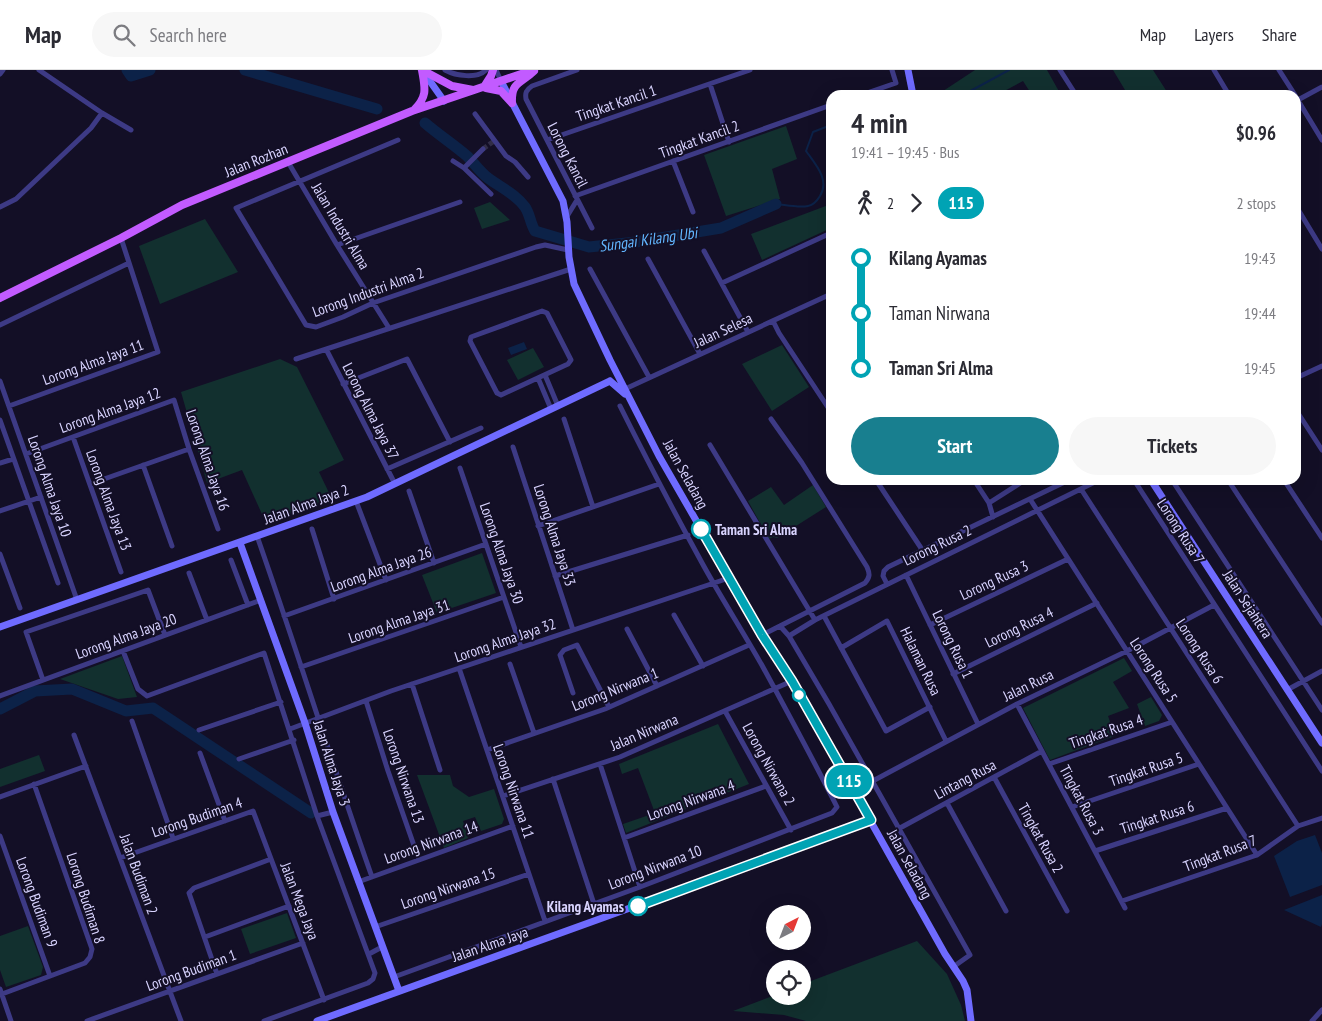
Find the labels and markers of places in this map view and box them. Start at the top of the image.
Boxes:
marker: Taman Sri Alma [691,519,711,539]
place label: Taman Sri Alma [715,520,797,539]
unlabelled marker [792,688,806,702]
marker: Kilang Ayamas [628,896,648,916]
place label: Kilang Ayamas [547,897,624,916]

